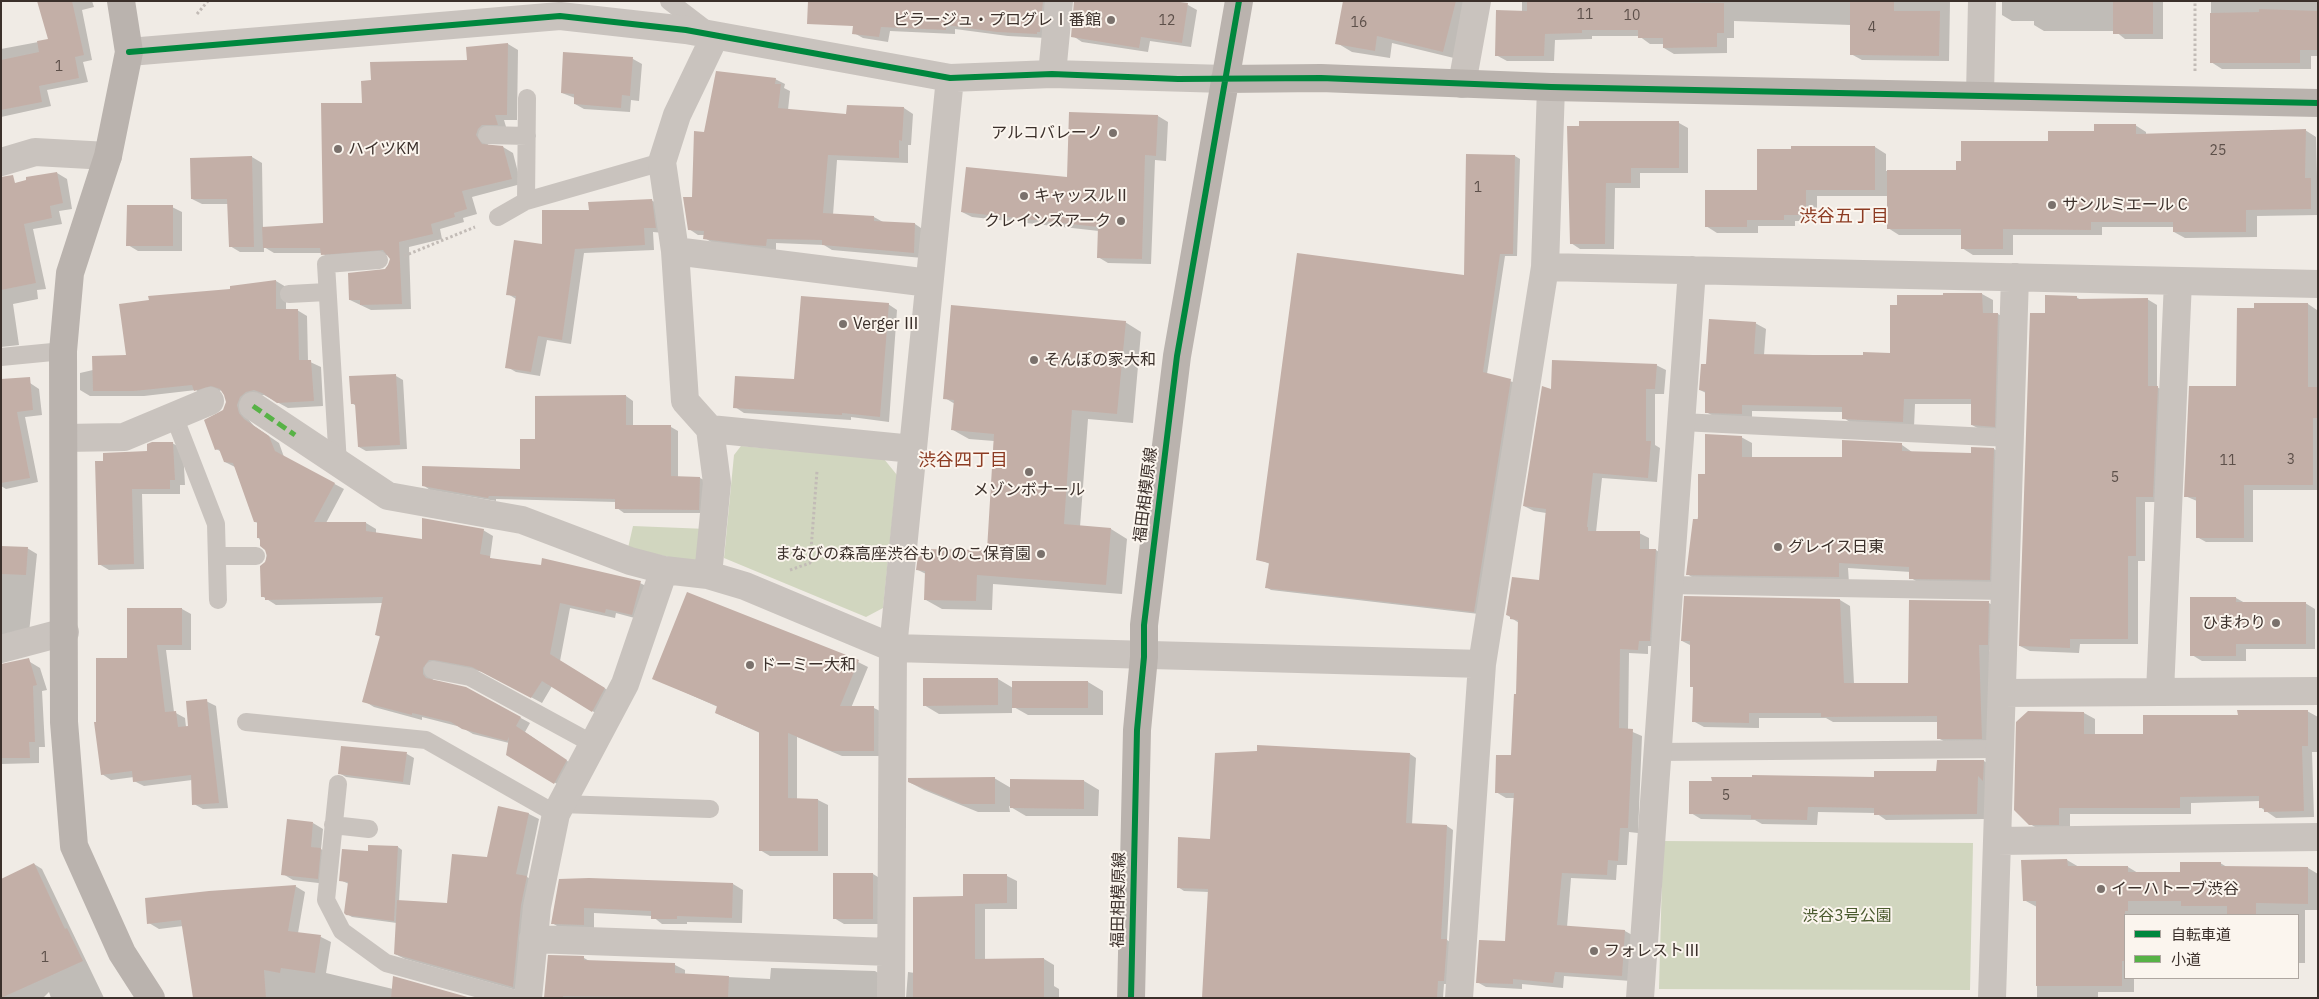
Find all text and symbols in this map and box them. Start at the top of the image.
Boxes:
house number: 11 [1577,7,1593,23]
house number: 10 [1624,8,1640,24]
place label: ビラージュ・プログレⅠ番館 [893,10,1101,30]
house number: 12 [1159,13,1175,29]
marker: ビラージュ・プログレⅠ番館 [1105,14,1117,26]
house number: 16 [1351,15,1367,31]
house number: 4 [1868,20,1876,36]
house number: 1 [55,59,63,75]
place label: アルコバレーノ [991,123,1103,143]
marker: アルコバレーノ [1107,127,1119,139]
place label: ハイツKM [348,139,419,159]
marker: ハイツKM [332,143,344,155]
house number: 25 [2210,143,2226,159]
house number: 1 [1474,180,1482,196]
place label: キャッスルⅡ [1034,186,1130,206]
marker: キャッスルⅡ [1018,190,1030,202]
place label: サンルミエール C [2062,195,2188,215]
marker: サンルミエール C [2046,199,2058,211]
district label: 渋谷五丁目 [1799,206,1889,228]
place label: クレインズアーク [984,211,1111,231]
marker: クレインズアーク [1115,215,1127,227]
place label: Verger Ⅲ [853,314,919,334]
marker: Verger Ⅲ [837,318,849,330]
place label: そんぽの家大和 [1044,350,1156,370]
marker: そんぽの家大和 [1028,354,1040,366]
street label: 福田相模原線 [1131,446,1161,544]
district label: 渋谷四丁目 [918,450,1008,472]
house number: 3 [2287,452,2295,468]
house number: 11 [2220,453,2236,469]
marker: メゾンボナール [1023,466,1035,478]
house number: 5 [2111,470,2119,486]
place label: メゾンボナール [973,480,1085,500]
place label: グレイス日東 [1788,537,1884,557]
marker: グレイス日東 [1772,541,1784,553]
place label: まなびの森高座渋谷もりのこ保育園 [775,544,1031,564]
marker: まなびの森高座渋谷もりのこ保育園 [1035,548,1047,560]
place label: ひまわり [2202,613,2266,633]
marker: ひまわり [2270,617,2282,629]
place label: ドーミー大和 [760,655,856,675]
marker: ドーミー大和 [744,659,756,671]
house number: 5 [1722,788,1730,804]
street label: 福田相模原線 [1109,852,1129,948]
place label: イーハトーブ渋谷 [2111,879,2239,899]
marker: イーハトーブ渋谷 [2095,883,2107,895]
park label: 渋谷3号公園 [1802,906,1892,926]
legend [2124,914,2299,979]
text: 自転車道 [2171,925,2231,944]
place label: フォレストⅢ [1604,941,1700,961]
marker: フォレストⅢ [1588,945,1600,957]
house number: 1 [41,950,49,966]
text: 小道 [2171,950,2201,969]

